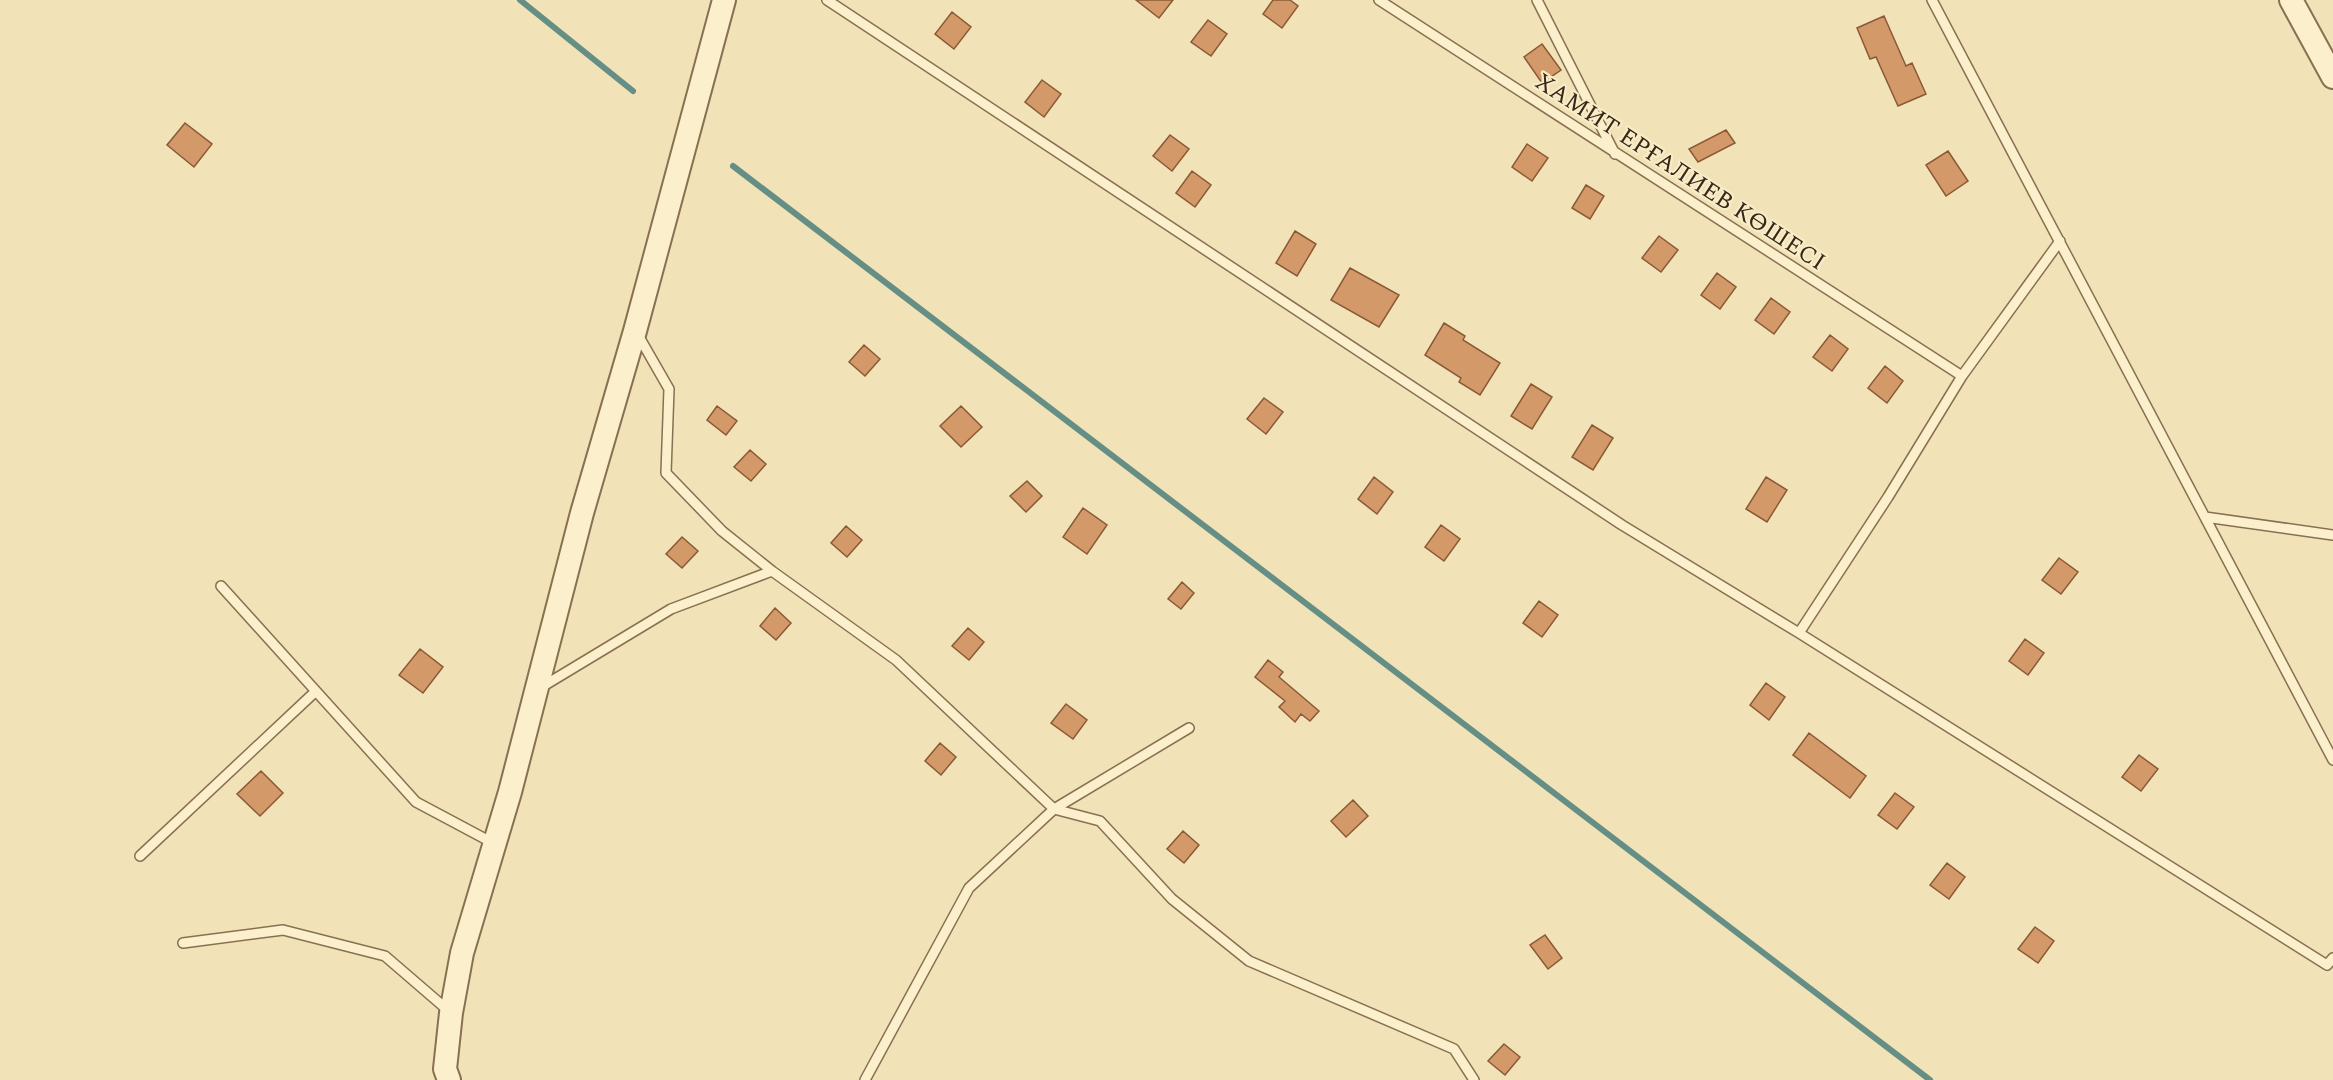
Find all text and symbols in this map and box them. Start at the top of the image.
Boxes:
street label: ХАМИТ ЕРҒАЛИЕВ КӨШЕСІ [1528,64,1832,280]

